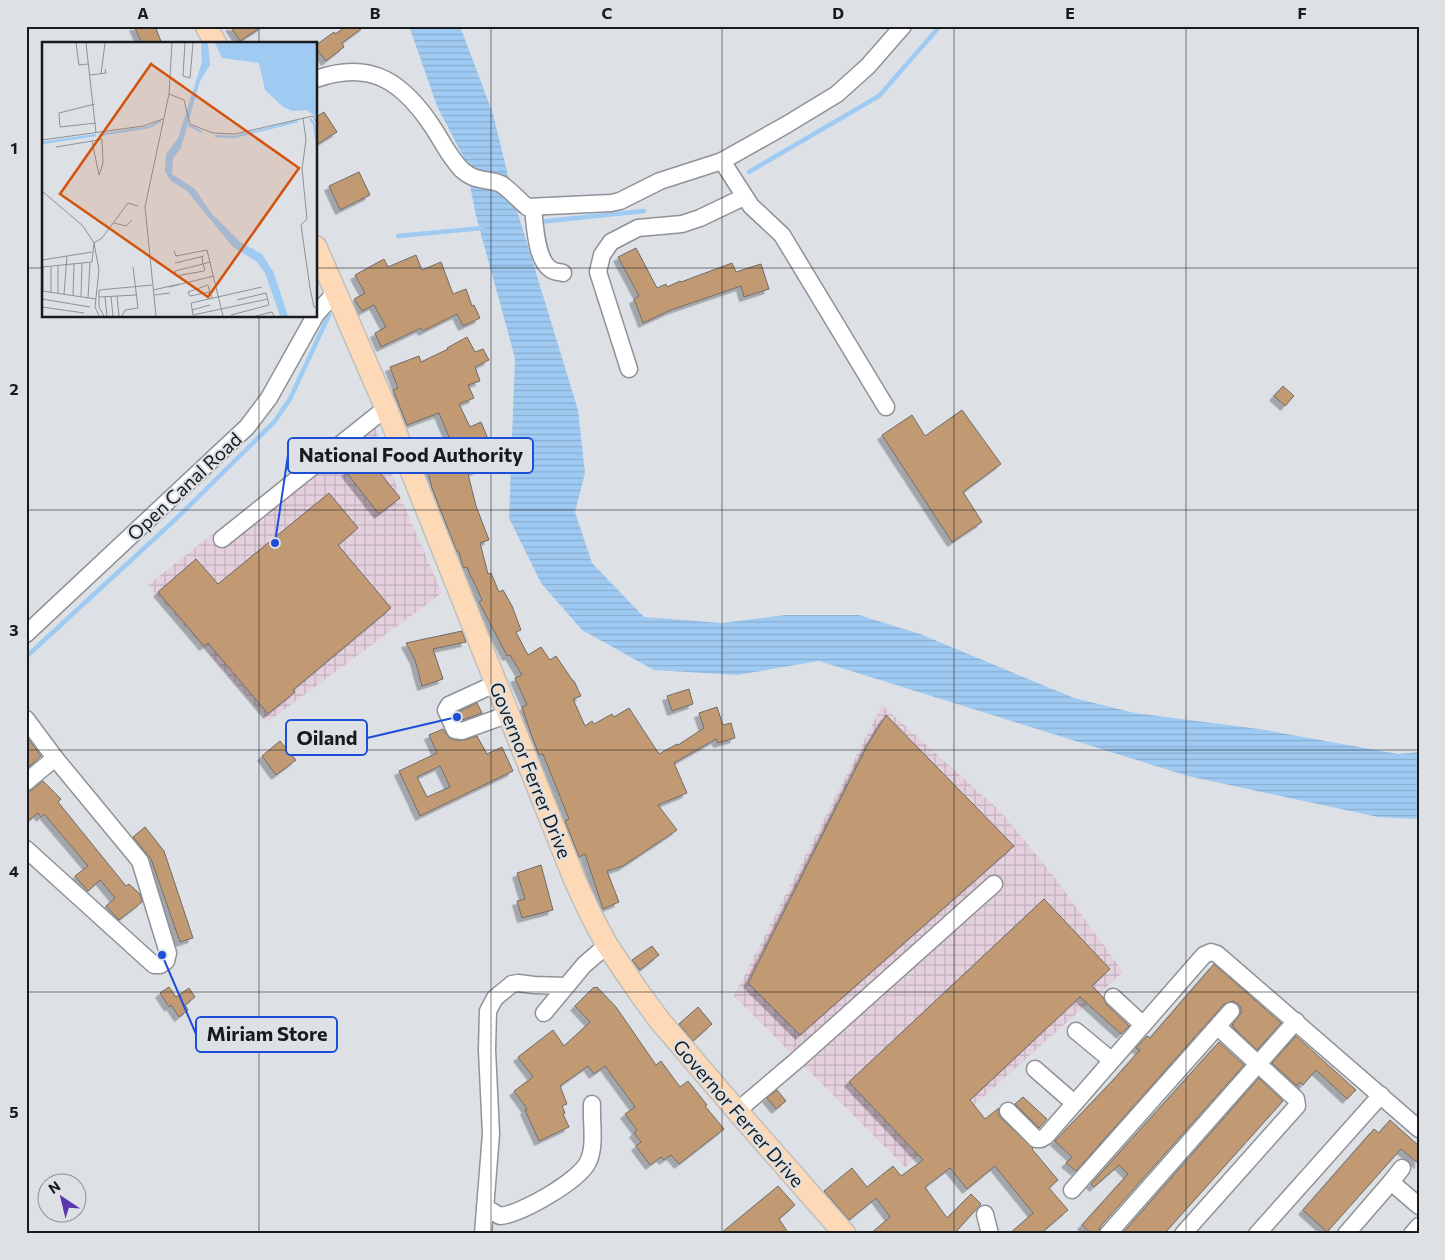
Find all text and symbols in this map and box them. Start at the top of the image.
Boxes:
text: A [137,3,149,22]
text: B [370,3,381,22]
text: C [602,3,613,22]
text: D [832,3,844,22]
text: E [1065,3,1075,22]
text: F [1297,3,1307,22]
inset map [42,42,318,318]
text: 1 [10,138,18,157]
text: 2 [9,379,19,398]
street label: Open Canal Road [122,427,246,545]
callout: National Food Authority [288,438,533,473]
text: National Food Authority [299,442,523,466]
text: 3 [9,620,19,639]
street label: Governor Ferrer Drive [485,679,577,861]
callout: Oiland [286,720,367,755]
text: Oiland [296,725,358,749]
text: 4 [9,861,19,880]
callout: Miriam Store [196,1017,337,1052]
text: Miriam Store [206,1021,328,1045]
street label: Governor Ferrer Drive [669,1035,809,1191]
text: 5 [9,1102,19,1121]
north arrow [38,1172,88,1222]
text: N [45,1177,63,1197]

